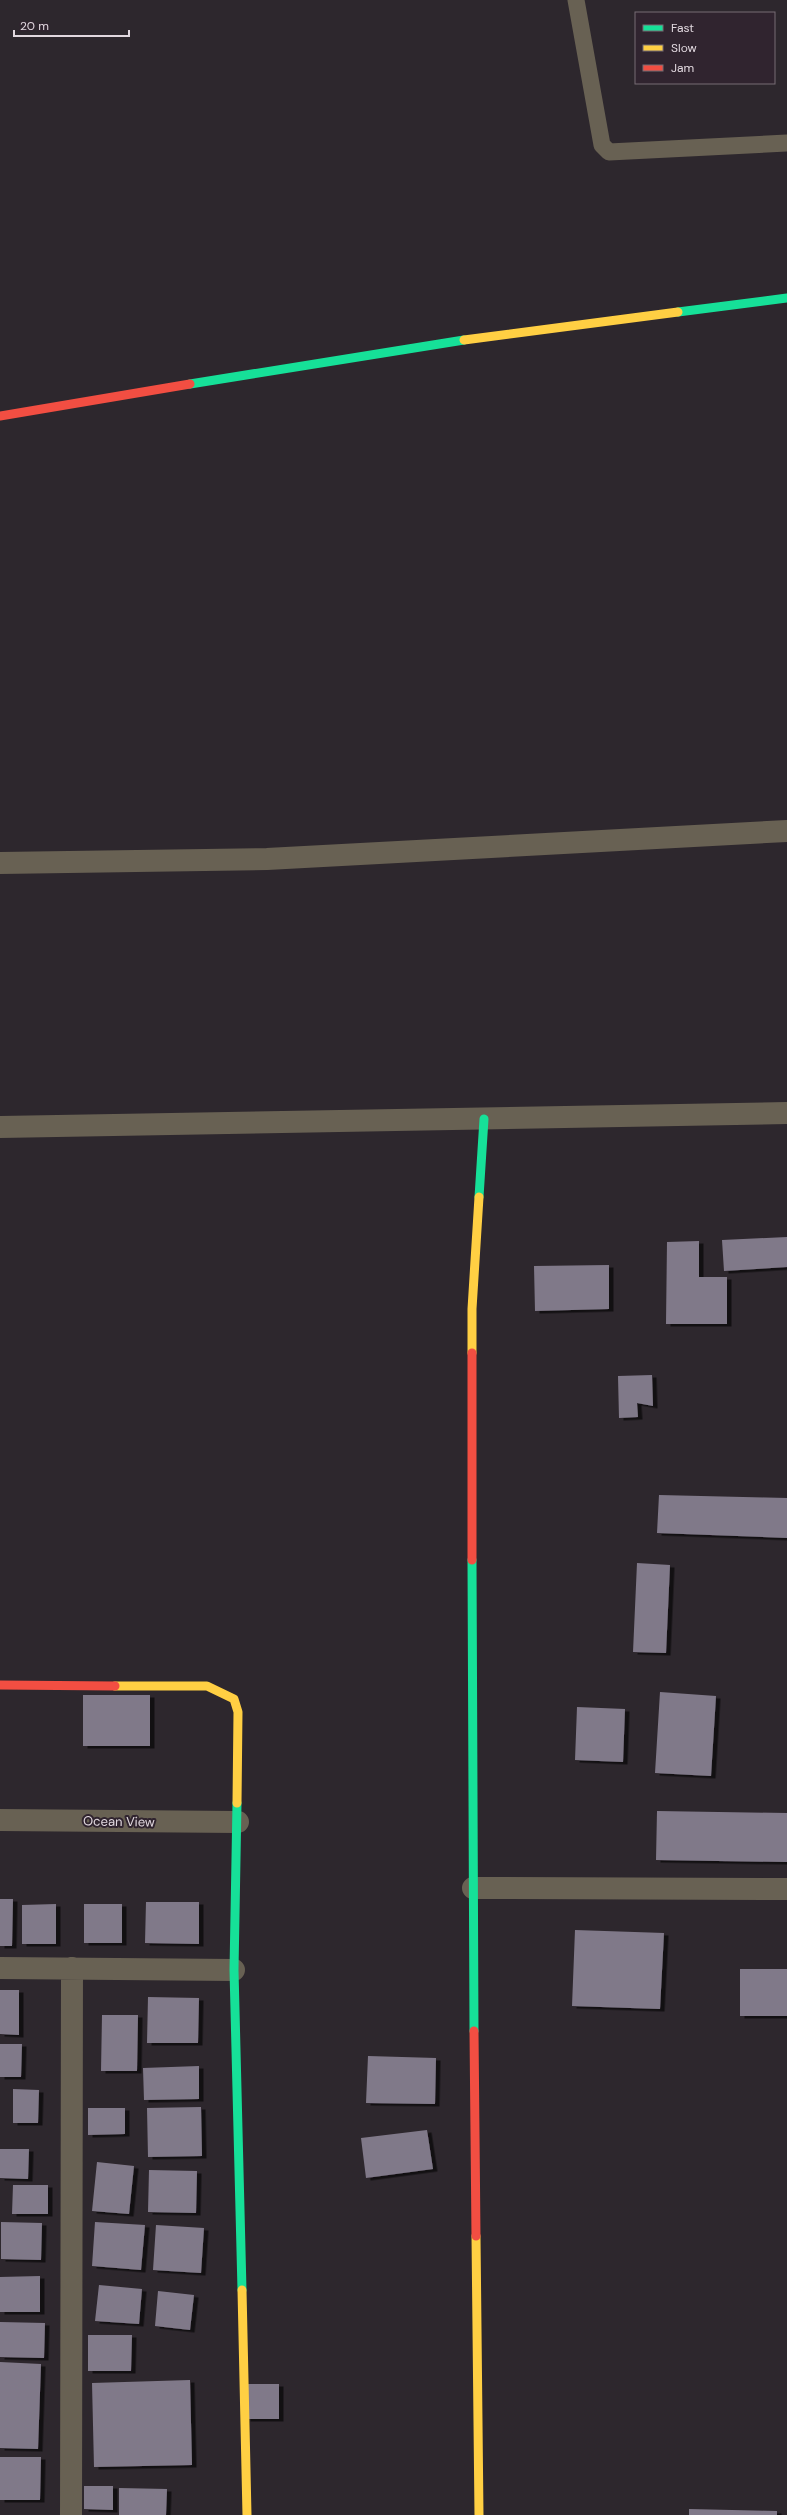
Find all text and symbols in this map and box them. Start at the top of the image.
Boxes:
scale bar [14,12,129,38]
legend [635,12,775,84]
text: 20 m [20,18,49,34]
text: Fast [671,20,694,36]
text: Slow [671,40,697,56]
text: Jam [671,60,694,76]
street label: Ocean View [83,1812,155,1831]

